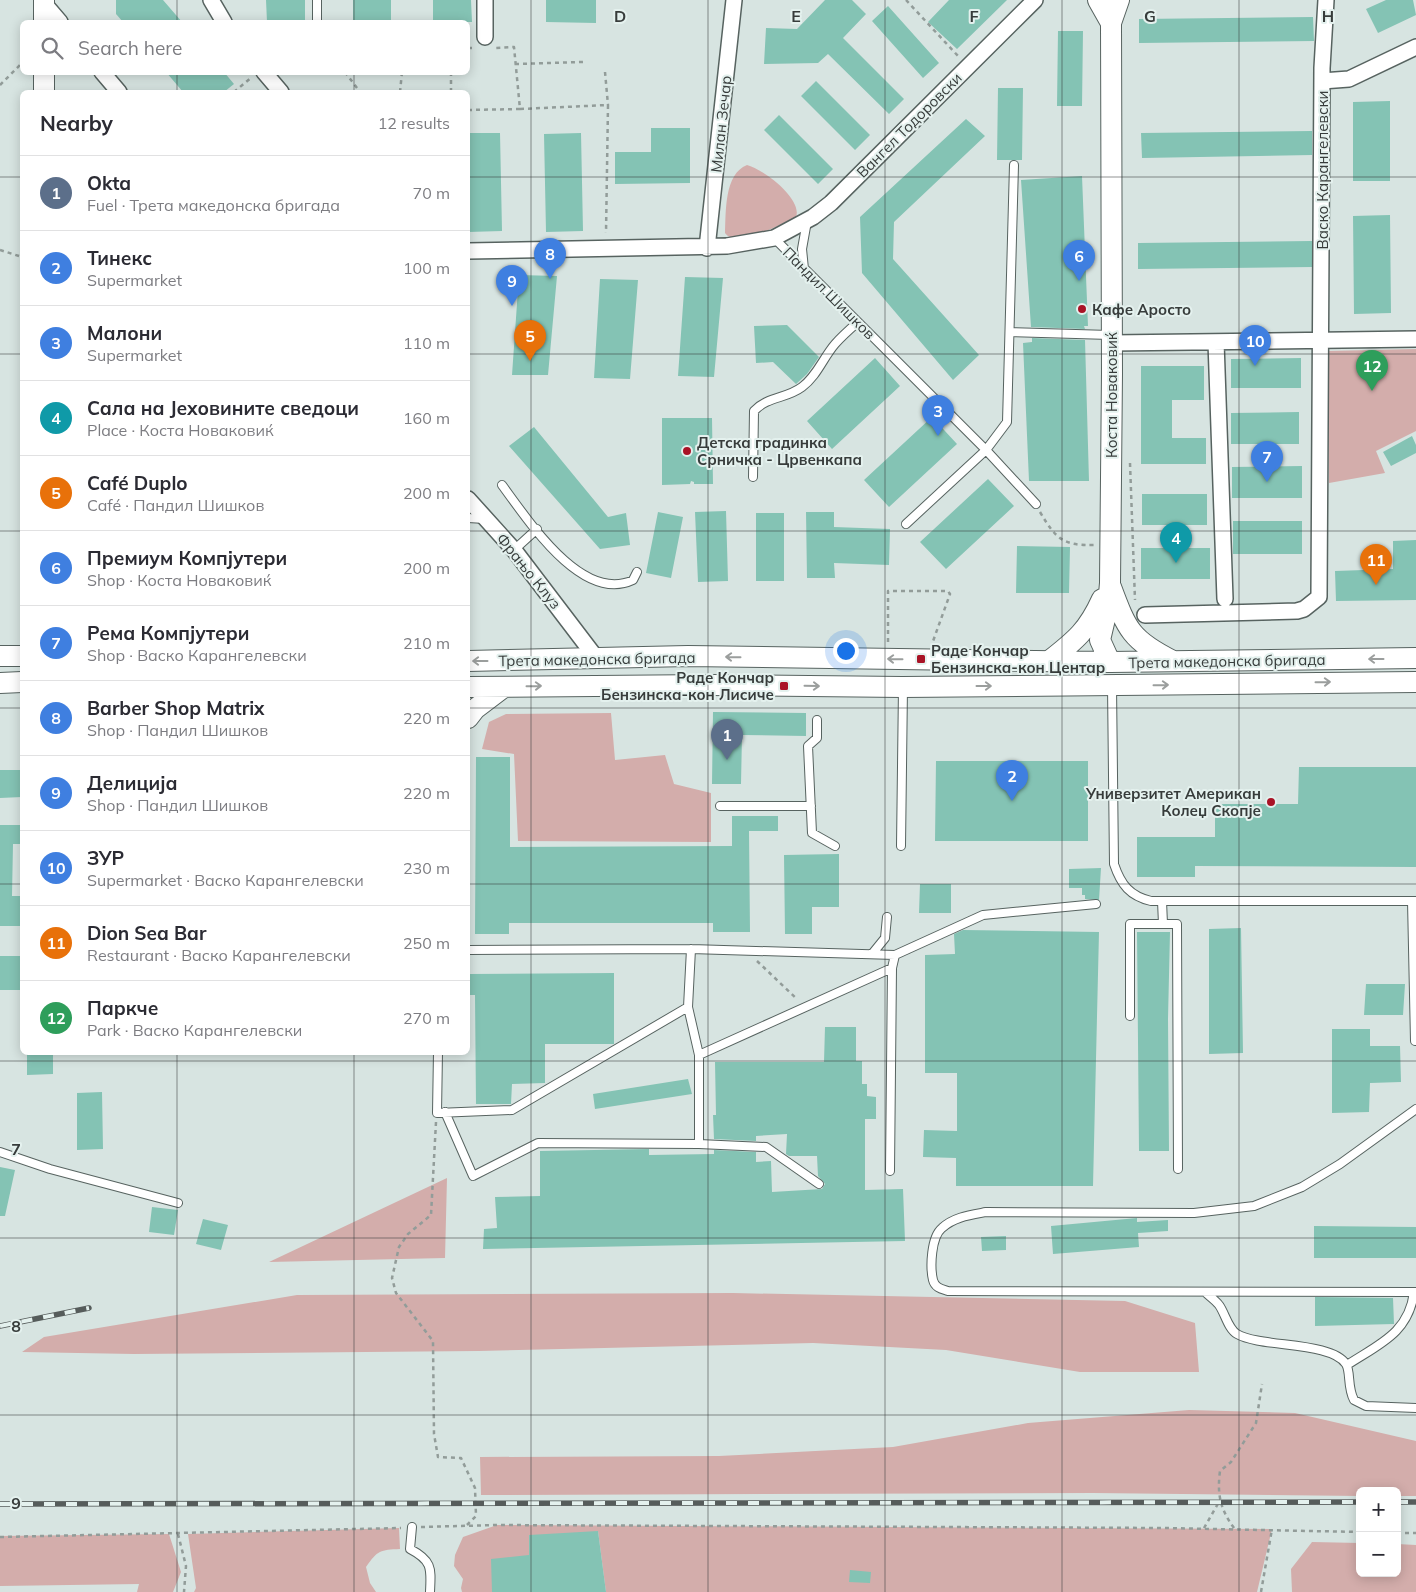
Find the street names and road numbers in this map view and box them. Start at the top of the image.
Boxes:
street label: Вангел Тодоровски [852,68,966,182]
street label: Милан Зечар [706,75,736,173]
street label: Васко Карангелевски [1313,91,1332,249]
street label: Пандил Шишков [779,243,879,343]
street label: Коста Новаковиќ [1102,331,1121,458]
street label: Фрањо Клуз [493,529,565,613]
street label: Трета македонска бригада [498,648,696,670]
street label: Трета македонска бригада [1128,650,1326,672]

